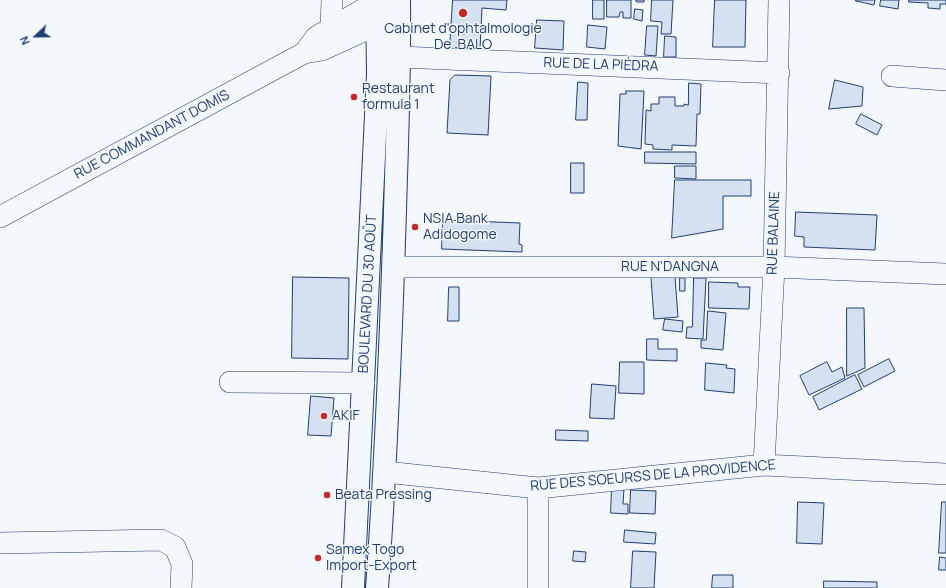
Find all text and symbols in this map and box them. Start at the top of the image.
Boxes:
marker: Cabinet d'ophtalmologie De. BALO [457,7,469,19]
north arrow [16,16,56,56]
place label: Cabinet d'ophtalmologie De. BALO [384,21,542,54]
text: N [16,34,33,47]
street label: RUE DE LA PIÉDRA [543,55,659,75]
place label: Restaurant formula 1 [362,81,435,114]
street label: RUE COMMANDANT DOMIS [71,87,233,183]
marker: Restaurant formula 1 [349,92,359,102]
street label: RUE BALAINE [764,191,784,275]
place label: NSIA Bank Adidogome [423,211,497,244]
street label: BOULEVARD DU 30 AOÛT [355,214,381,374]
marker: NSIA Bank Adidogome [410,222,420,232]
street label: RUE N'DANGNA [621,259,719,275]
place label: AKIF [332,408,359,424]
marker: AKIF [319,411,329,421]
street label: RUE DES SOEURSS DE LA PROVIDENCE [530,457,776,495]
place label: Beata Pressing [335,487,432,503]
marker: Beata Pressing [322,490,332,500]
place label: Samex Togo Import-Export [326,542,417,574]
marker: Samex Togo Import-Export [313,553,323,563]

